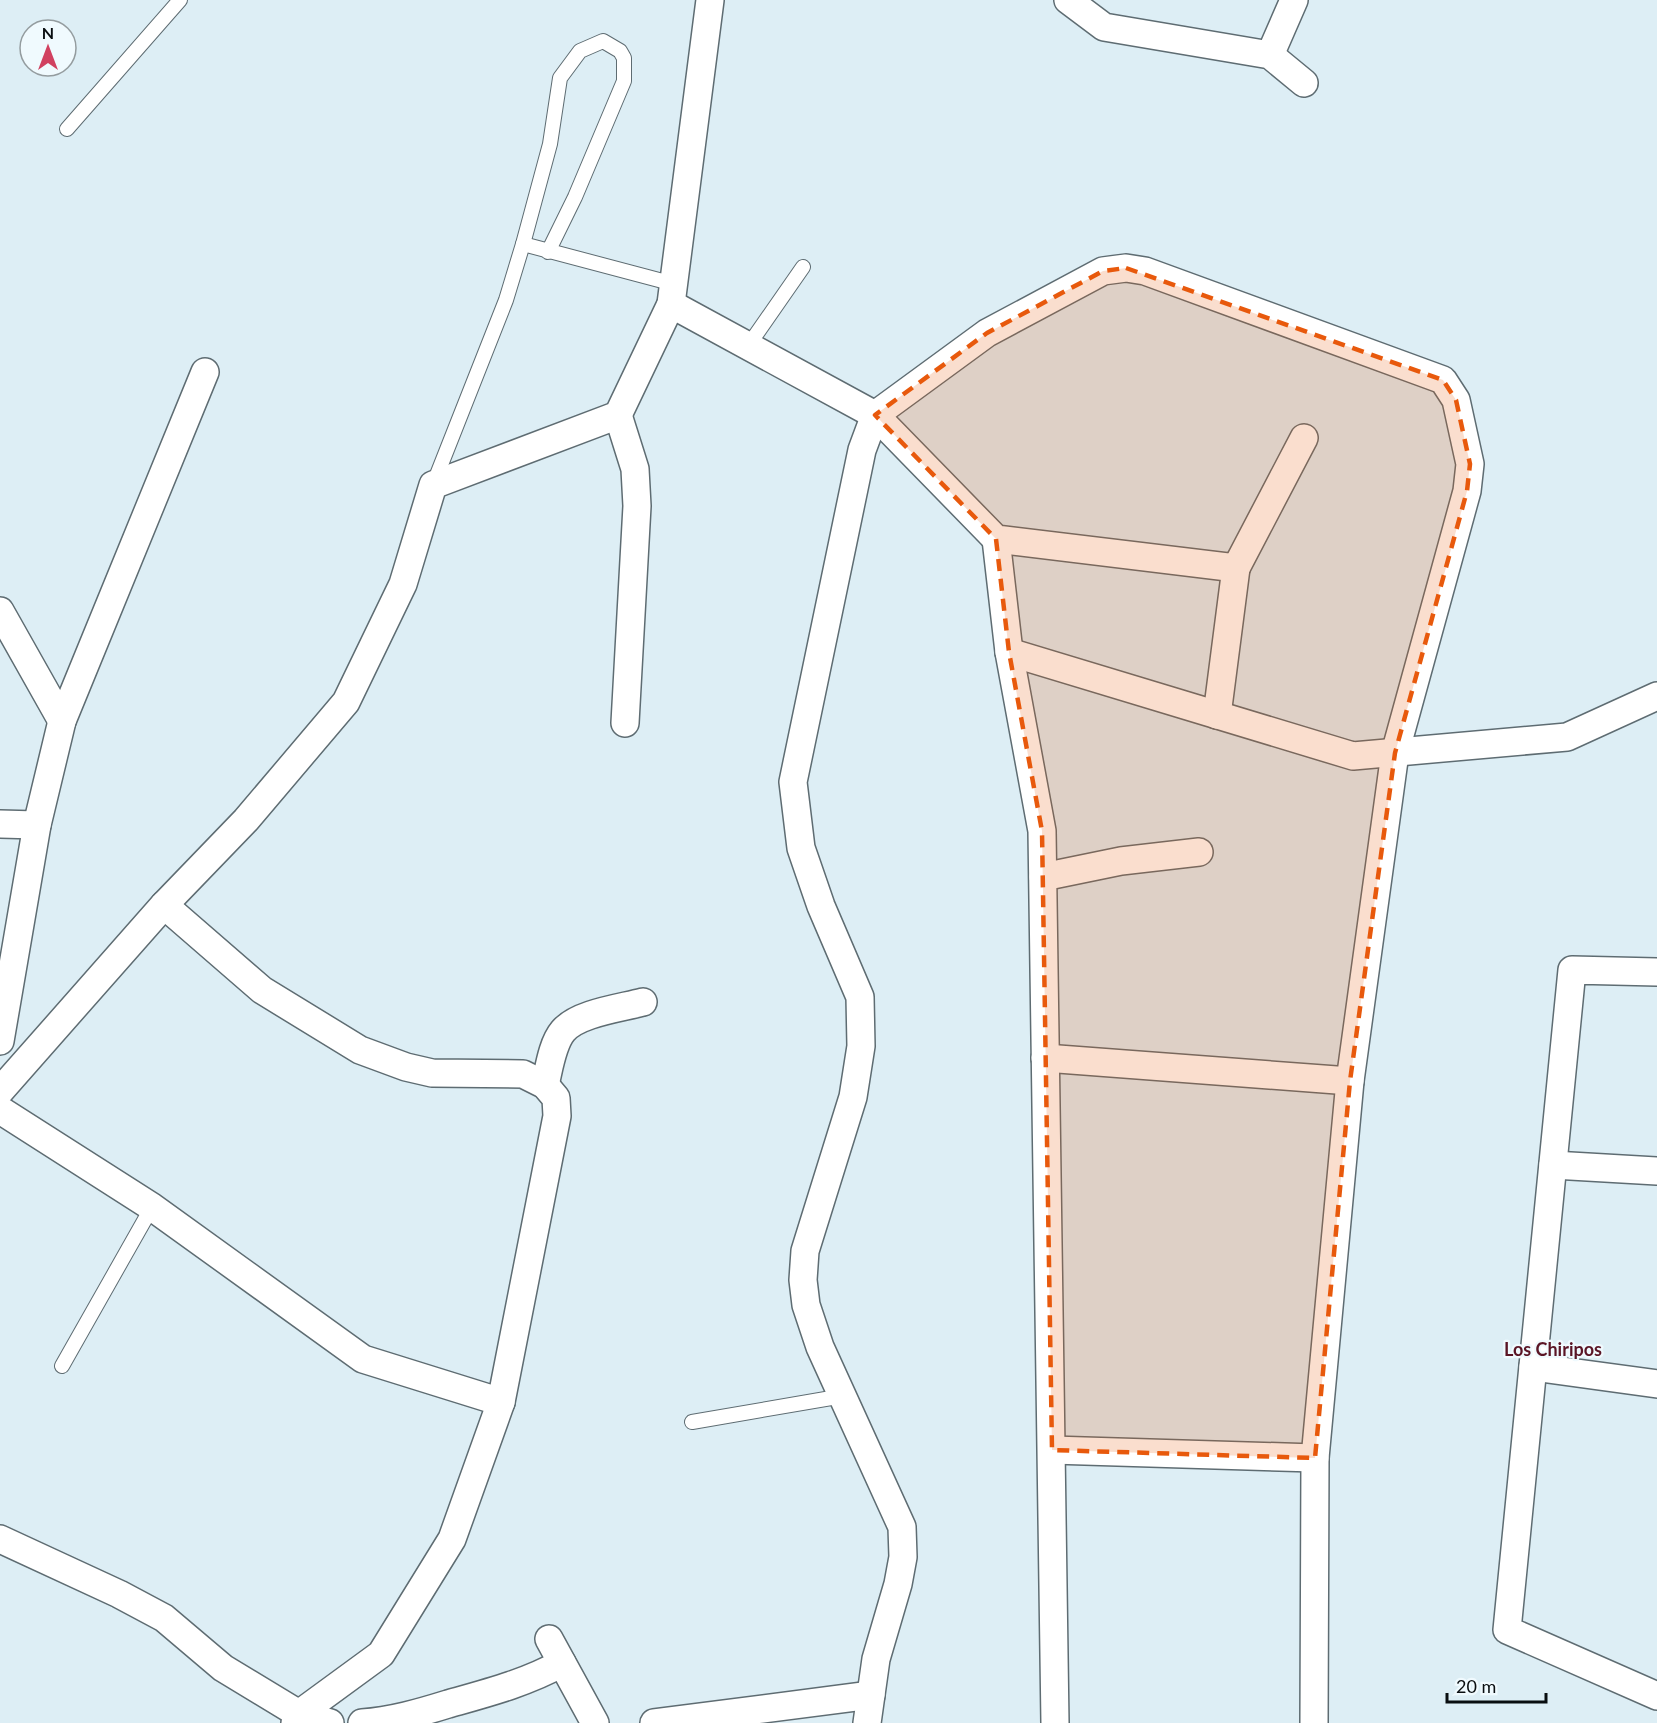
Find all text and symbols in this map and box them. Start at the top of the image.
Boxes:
north arrow [18,18,78,78]
text: N [42,23,54,42]
district label: Los Chiripos [1504,1338,1602,1360]
scale bar [1447,1666,1546,1704]
text: 20 m [1456,1675,1496,1697]

